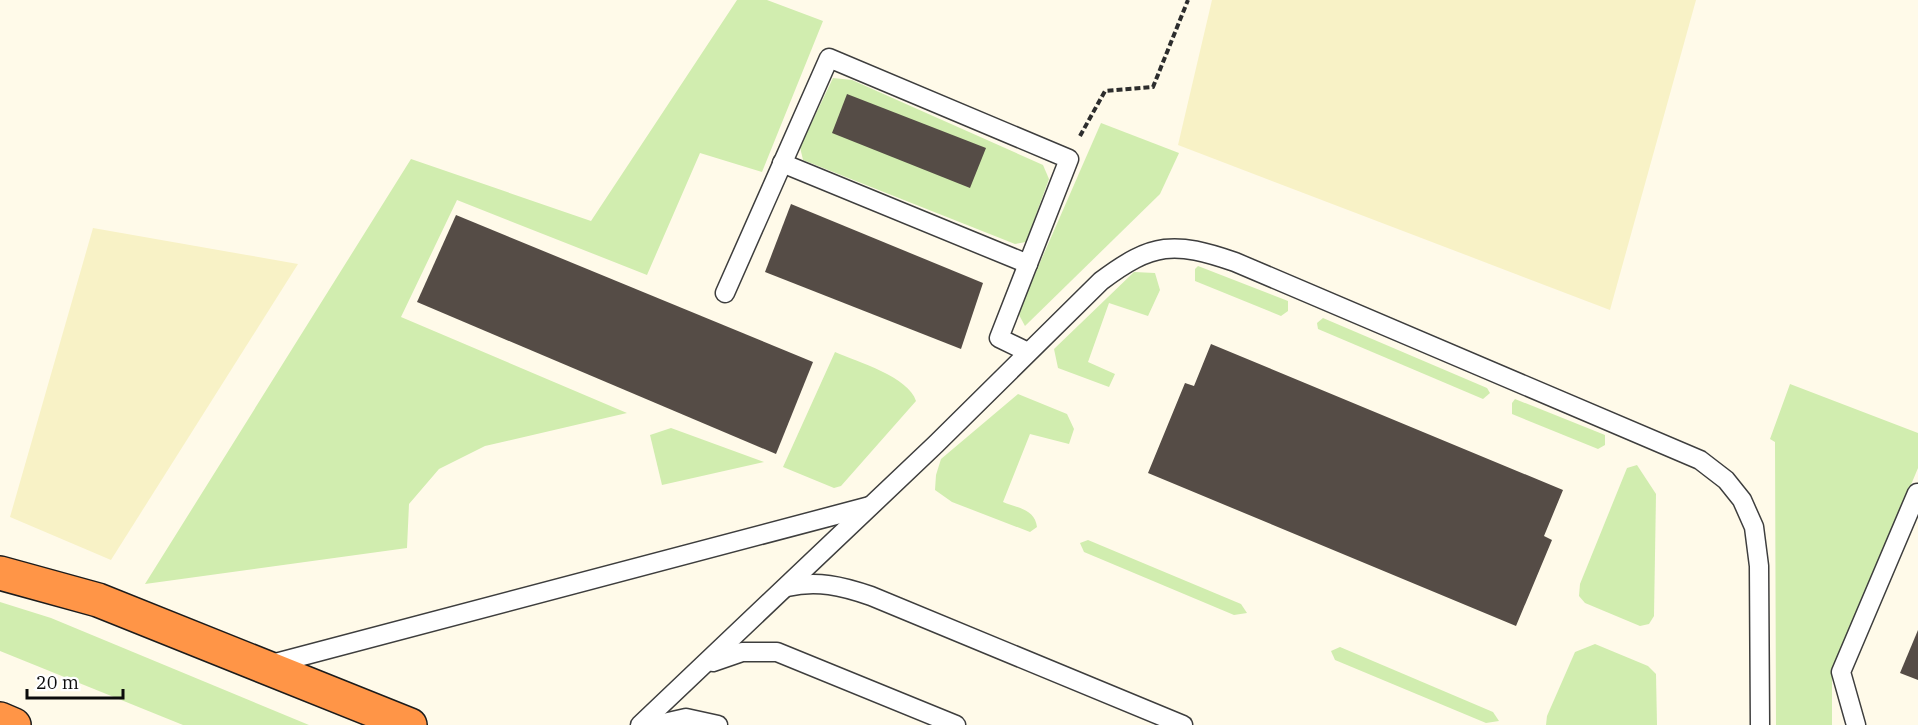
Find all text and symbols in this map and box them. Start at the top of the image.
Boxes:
scale bar [27,662,123,700]
text: 20 m [36,671,79,694]

